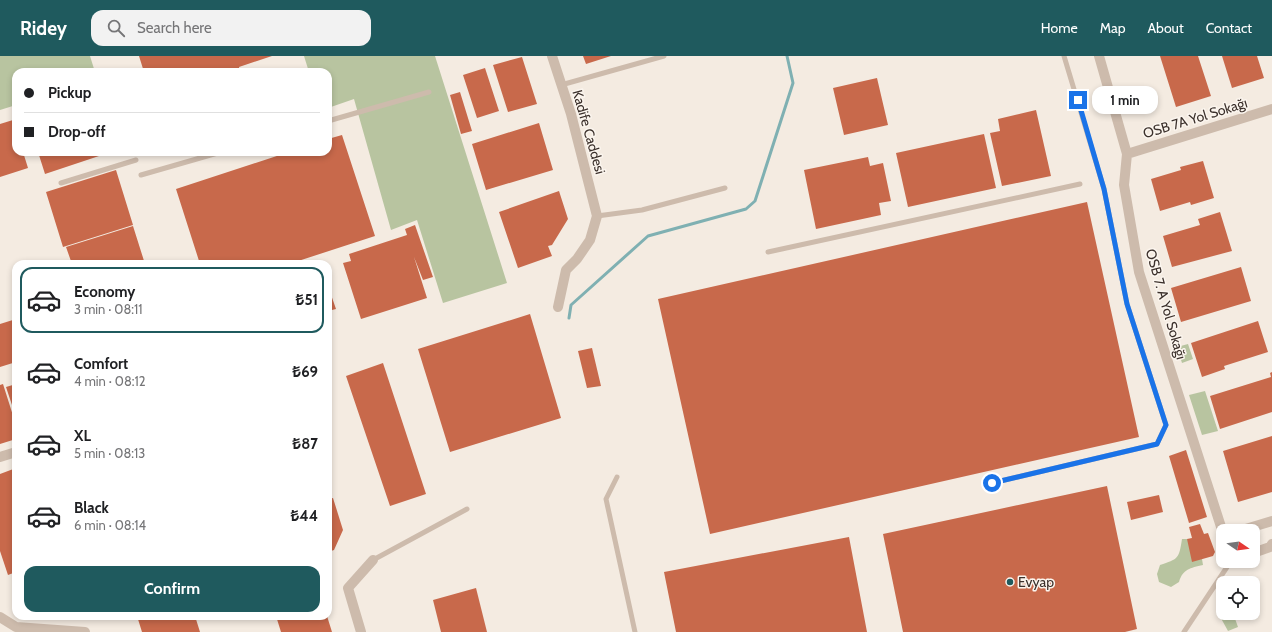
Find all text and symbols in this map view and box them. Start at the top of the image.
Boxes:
search box [91,10,371,46]
text: Ridey [20,17,67,40]
icon: search [105,17,127,39]
text: Search here [137,19,212,37]
text: Home [1041,19,1078,37]
text: Map [1100,19,1125,37]
text: About [1147,19,1184,37]
text: Contact [1206,19,1252,37]
text: Pickup [48,84,91,102]
callout: 1 min [1092,86,1158,114]
street label: Kadife Caddesi [568,88,610,176]
route end [1069,91,1087,109]
text: 1 min [1110,92,1140,108]
street label: OSB 7A Yol Sokağı [1141,94,1249,142]
text: Drop-off [48,123,106,141]
street label: OSB 7. A Yol Sokağı [1142,247,1190,362]
icon: car [26,282,62,318]
text: Economy [74,283,135,301]
text: ₺51 [295,291,318,309]
text: 3 min · 08:11 [74,301,142,317]
icon: car [26,354,62,390]
text: Comfort [74,355,128,373]
text: ₺69 [292,363,318,381]
text: 4 min · 08:12 [74,373,146,389]
icon: car [26,426,62,462]
text: XL [74,427,91,445]
text: ₺87 [292,435,318,453]
text: 5 min · 08:13 [74,445,145,461]
route start [983,474,1001,492]
icon: car [26,498,62,534]
text: Black [74,499,109,517]
text: ₺44 [290,507,318,525]
text: 6 min · 08:14 [74,517,146,533]
north arrow [1216,524,1260,568]
map controls [1216,524,1260,620]
button: Confirm [24,566,320,612]
place label: Evyap [1018,573,1054,591]
button: locate [1216,576,1260,620]
marker: Evyap [1005,577,1015,587]

